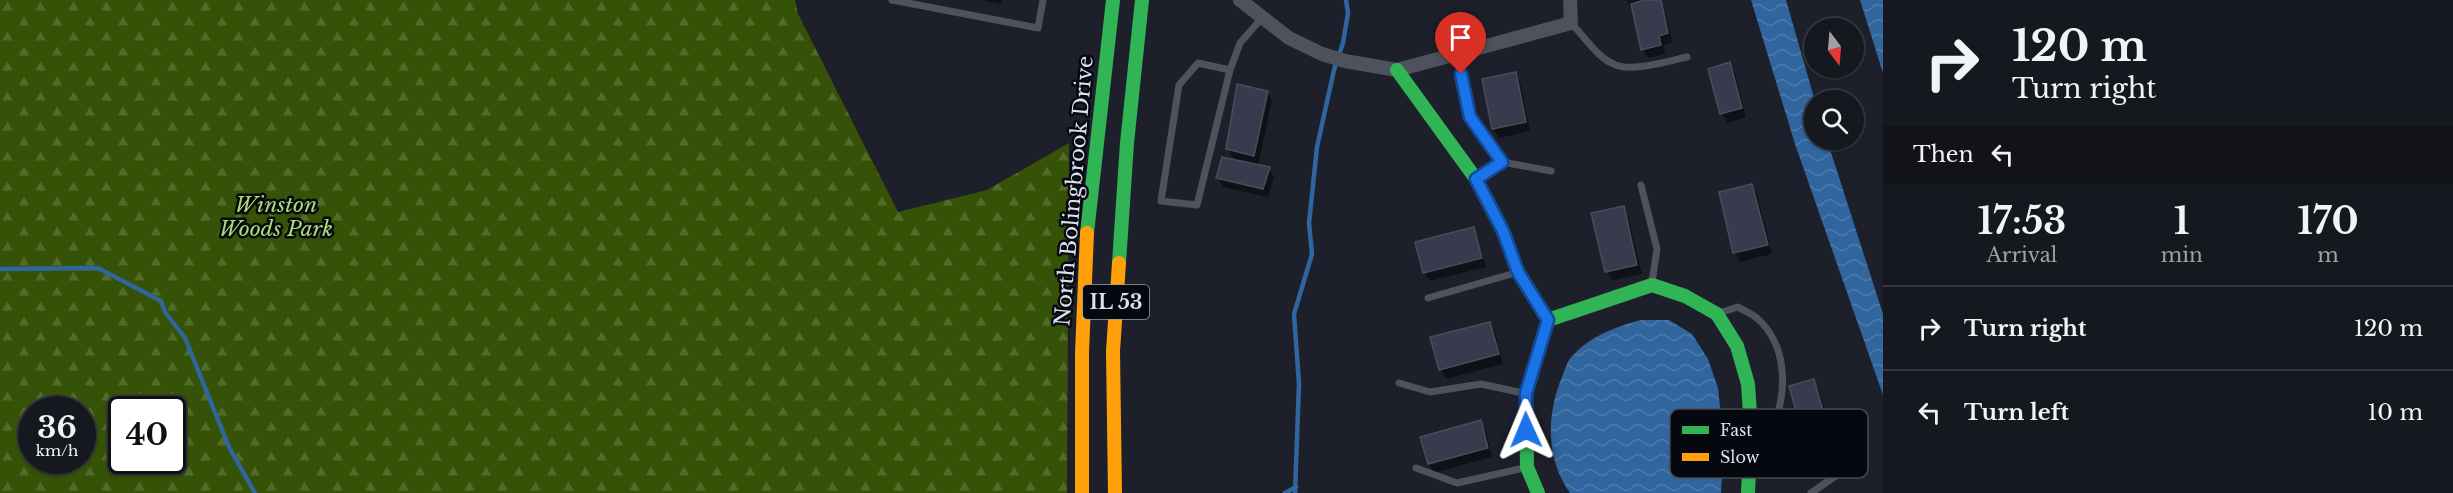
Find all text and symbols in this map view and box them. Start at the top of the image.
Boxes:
pin [1435,12,1486,74]
north arrow [1804,18,1864,78]
map controls [1804,18,1864,150]
text: 120 m [2012,20,2147,72]
icon: arrive [1444,21,1477,54]
icon: right [1913,24,1991,102]
street label: North Bolingbrook Drive [1049,55,1099,327]
text: Turn right [2012,72,2156,105]
button: search [1804,90,1864,150]
icon: left [1986,138,2019,171]
text: Then [1913,141,1974,168]
park label: Winston Woods Park [219,192,333,242]
text: 17:53 [1977,199,2066,244]
text: 1 [2174,199,2190,244]
text: 170 [2297,199,2359,244]
text: Arrival [1986,243,2057,267]
text: min [2161,243,2203,267]
text: m [2317,243,2339,267]
road number: IL 53 [1083,285,1149,319]
icon: right [1913,312,1946,345]
text: Turn right [1964,315,2086,342]
text: 120 m [2354,315,2423,342]
speed limit sign: 40 [108,396,186,474]
icon: left [1913,396,1946,429]
position arrow [1494,398,1558,462]
text: Turn left [1964,399,2069,426]
text: 10 m [2368,399,2423,426]
text: 36 [37,409,77,446]
legend [1670,409,1868,478]
text: Fast [1720,420,1752,440]
text: km/h [36,441,78,460]
text: Slow [1720,447,1760,467]

